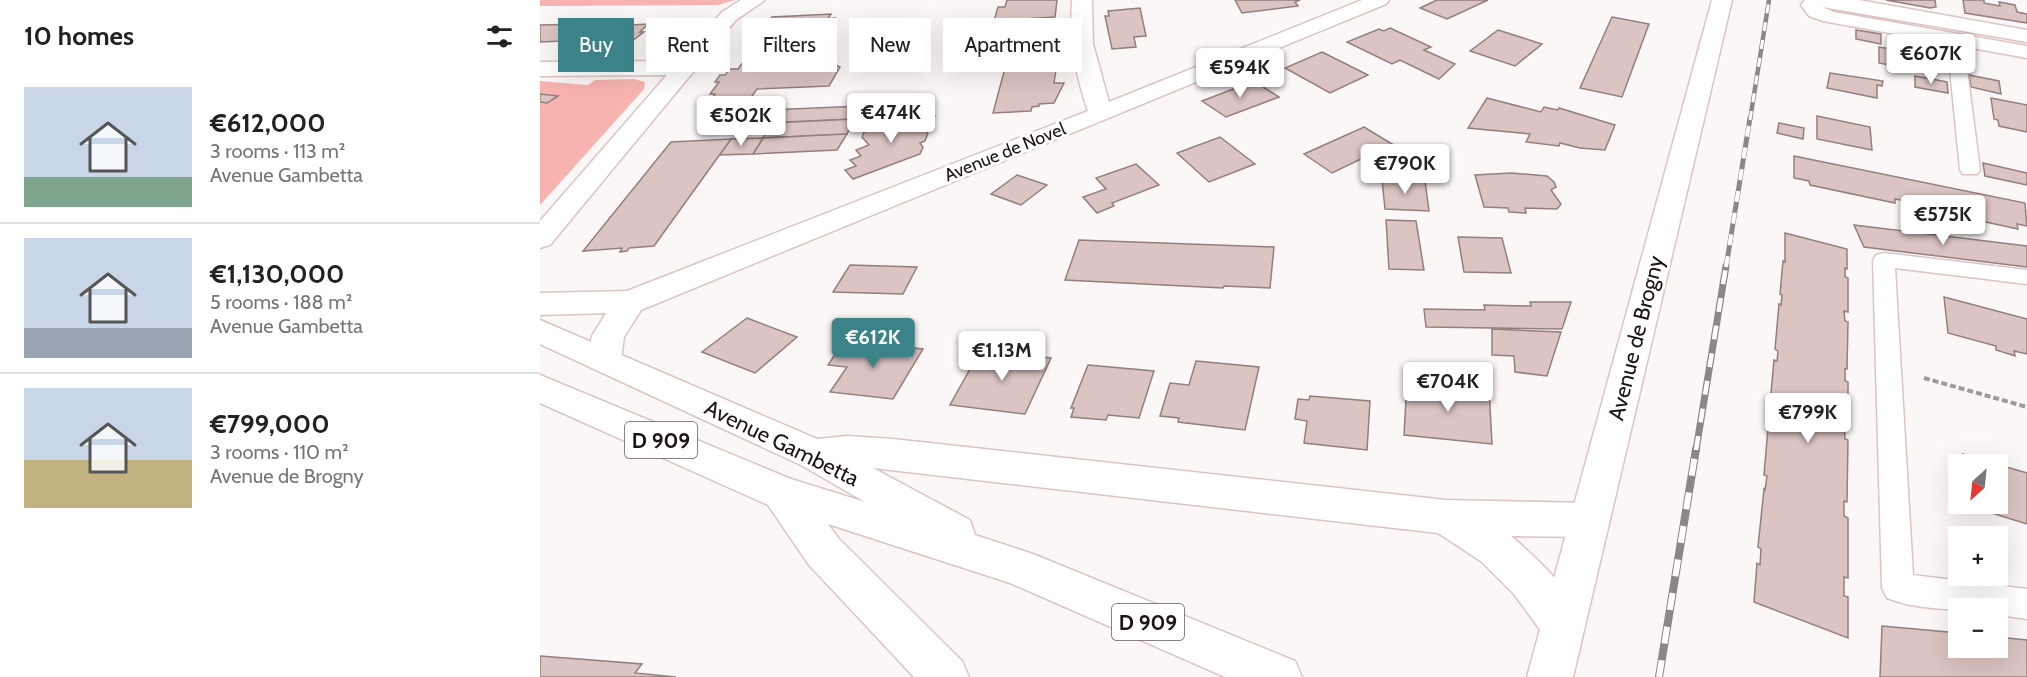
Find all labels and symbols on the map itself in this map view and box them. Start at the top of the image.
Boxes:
pin: €607K [1889,34,1973,85]
pin: €594K [1198,48,1282,99]
pin: €474K [849,93,933,144]
pin: €502K [699,96,783,147]
street label: Avenue de Novel [941,117,1069,186]
pin: €790K [1363,144,1447,195]
pin: €575K [1901,195,1985,246]
street label: Avenue de Brogny [1602,253,1670,423]
pin: €612K [831,318,915,369]
pin: €1.13M [953,331,1051,382]
pin: €704K [1406,362,1490,413]
pin: €799K [1766,393,1850,444]
street label: Avenue Gambetta [700,394,864,492]
road number: D 909 [625,422,697,458]
north arrow [1948,454,2008,514]
road number: D 909 [1112,604,1184,640]

